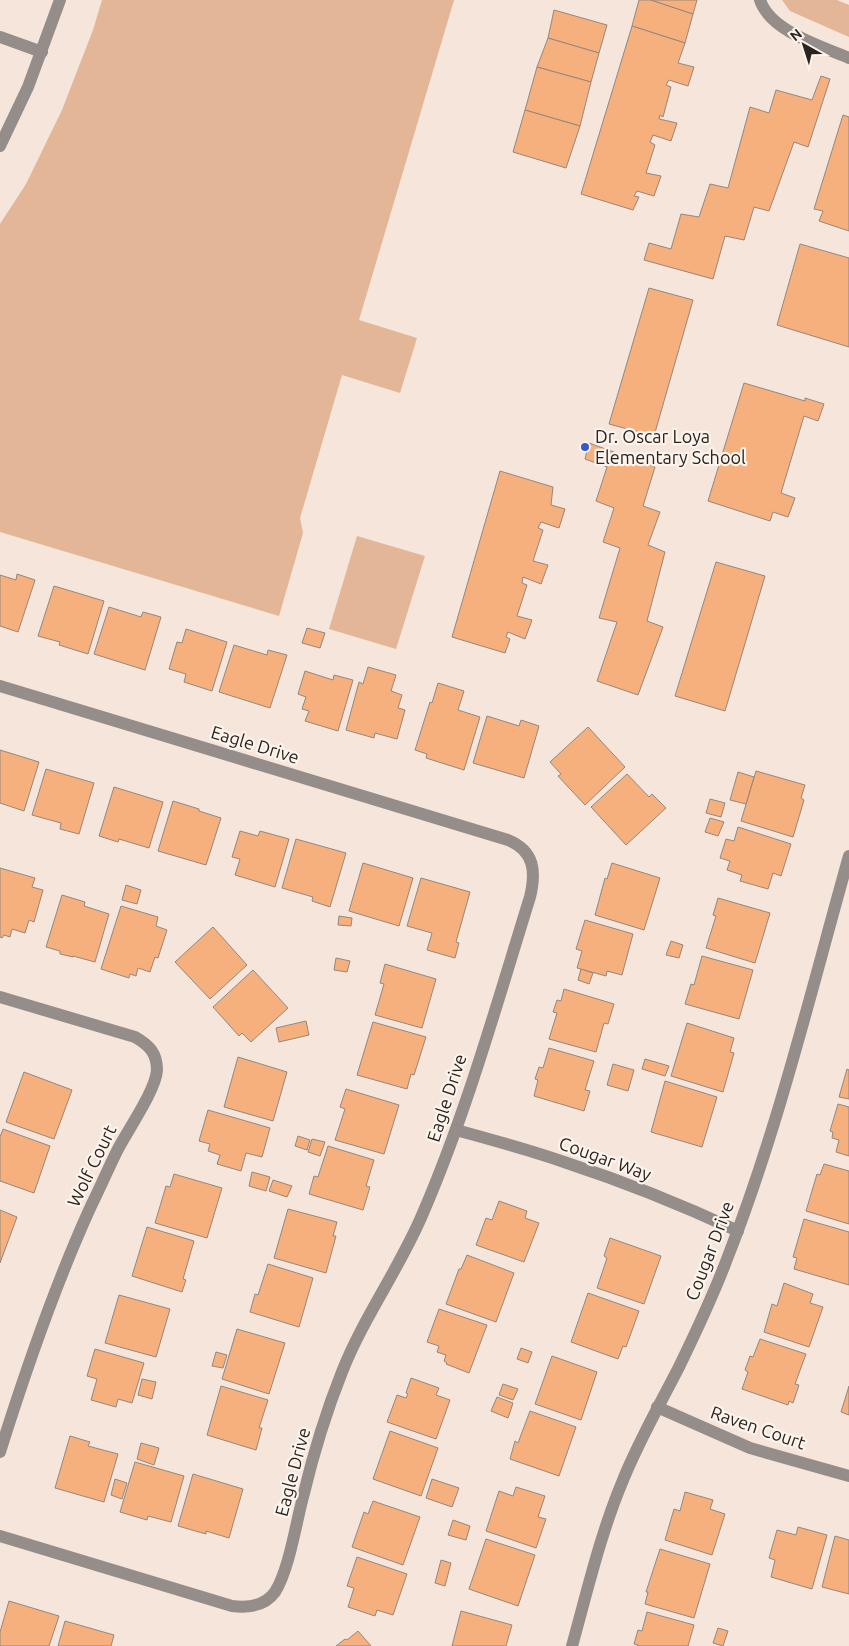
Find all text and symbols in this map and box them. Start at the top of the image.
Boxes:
north arrow [779,20,829,70]
text: N [787,25,805,44]
place label: Dr. Oscar Loya Elementary School [595,426,746,467]
marker: Dr. Oscar Loya Elementary School [579,441,591,453]
street label: Eagle Drive [209,721,302,767]
street label: Eagle Drive [422,1051,470,1144]
street label: Wolf Court [63,1121,119,1210]
street label: Cougar Way [557,1132,654,1184]
street label: Cougar Drive [681,1198,737,1303]
street label: Raven Court [708,1401,808,1453]
street label: Eagle Drive [271,1425,313,1518]

